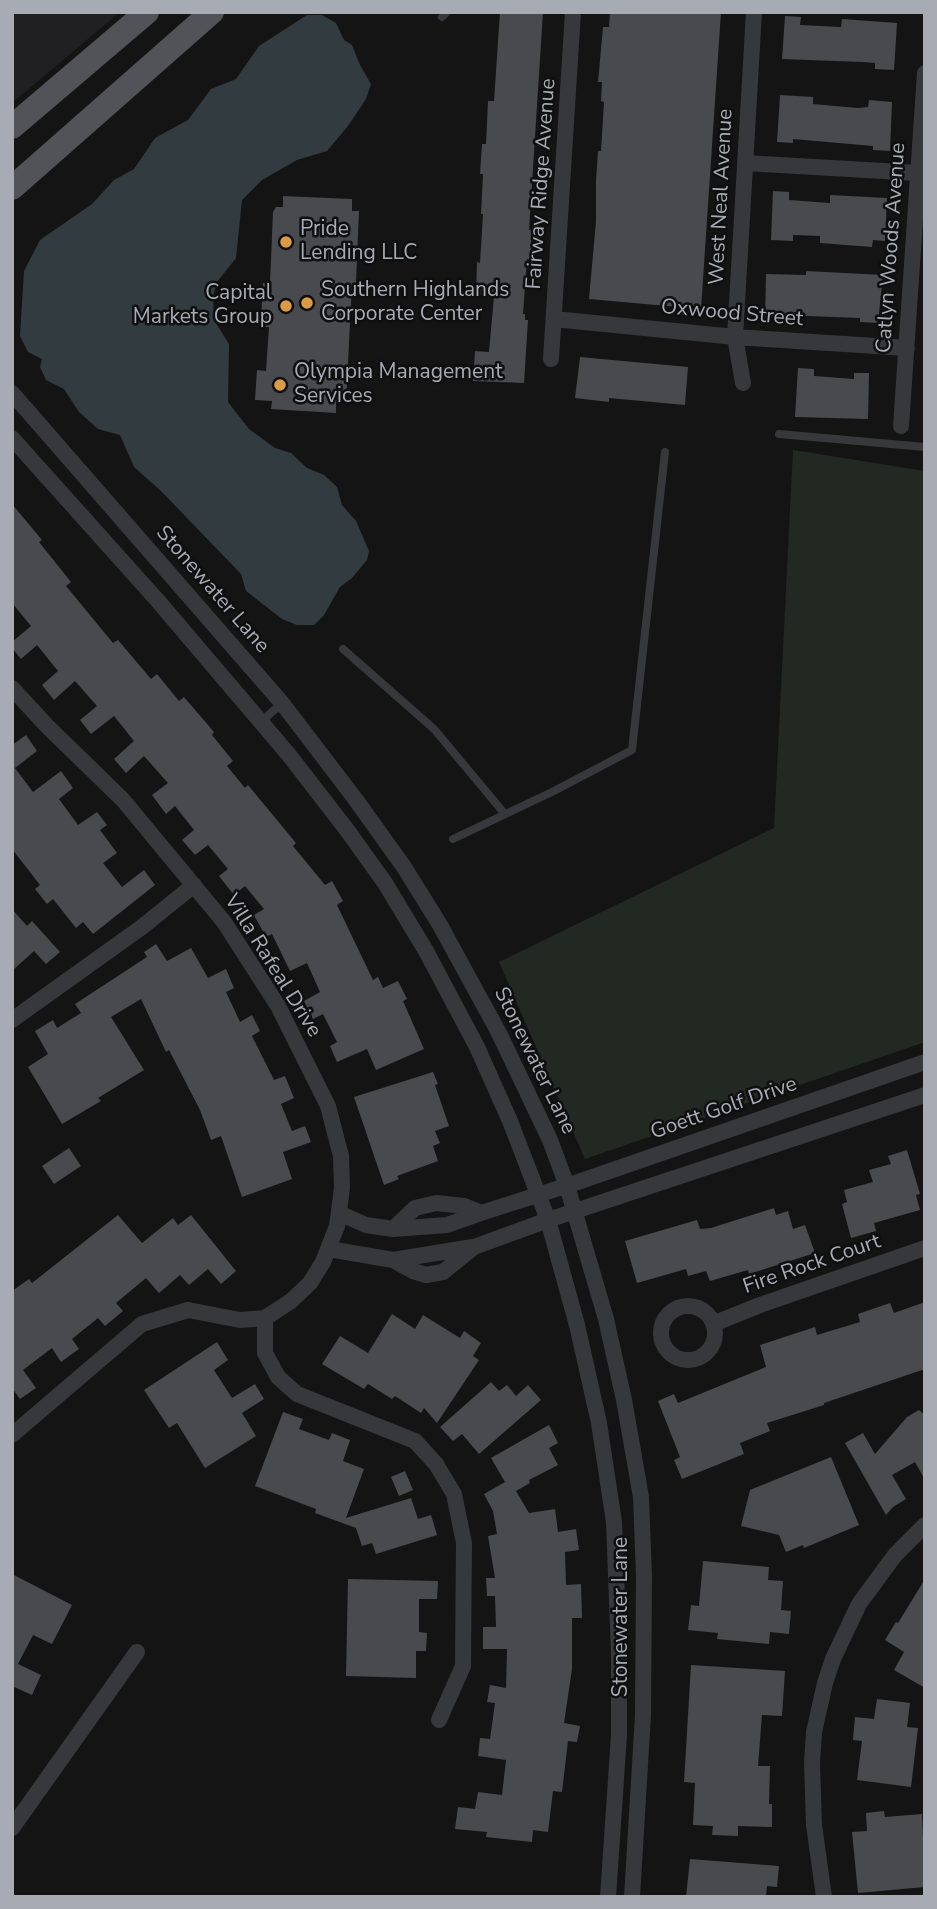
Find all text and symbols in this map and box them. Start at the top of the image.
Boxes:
street label: Fairway Ridge Avenue [522,78,562,290]
street label: West Neal Avenue [705,108,739,286]
street label: Catlyn Woods Avenue [872,142,912,354]
place label: Pride Lending LLC [300,217,417,267]
marker: Pride Lending LLC [278,234,294,250]
place label: Southern Highlands Corporate Center [321,278,509,328]
place label: Capital Markets Group [133,281,272,331]
marker: Southern Highlands Corporate Center [299,295,315,311]
street label: Oxwood Street [660,295,804,333]
marker: Capital Markets Group [278,298,294,314]
place label: Olympia Management Services [294,360,503,410]
marker: Olympia Management Services [272,377,288,393]
street label: Stonewater Lane [150,521,274,659]
street label: Villa Rafeal Drive [218,890,326,1042]
street label: Stonewater Lane [488,983,580,1139]
street label: Goett Golf Drive [648,1072,800,1146]
street label: Fire Rock Court [740,1230,884,1300]
street label: Stonewater Lane [609,1537,635,1697]

